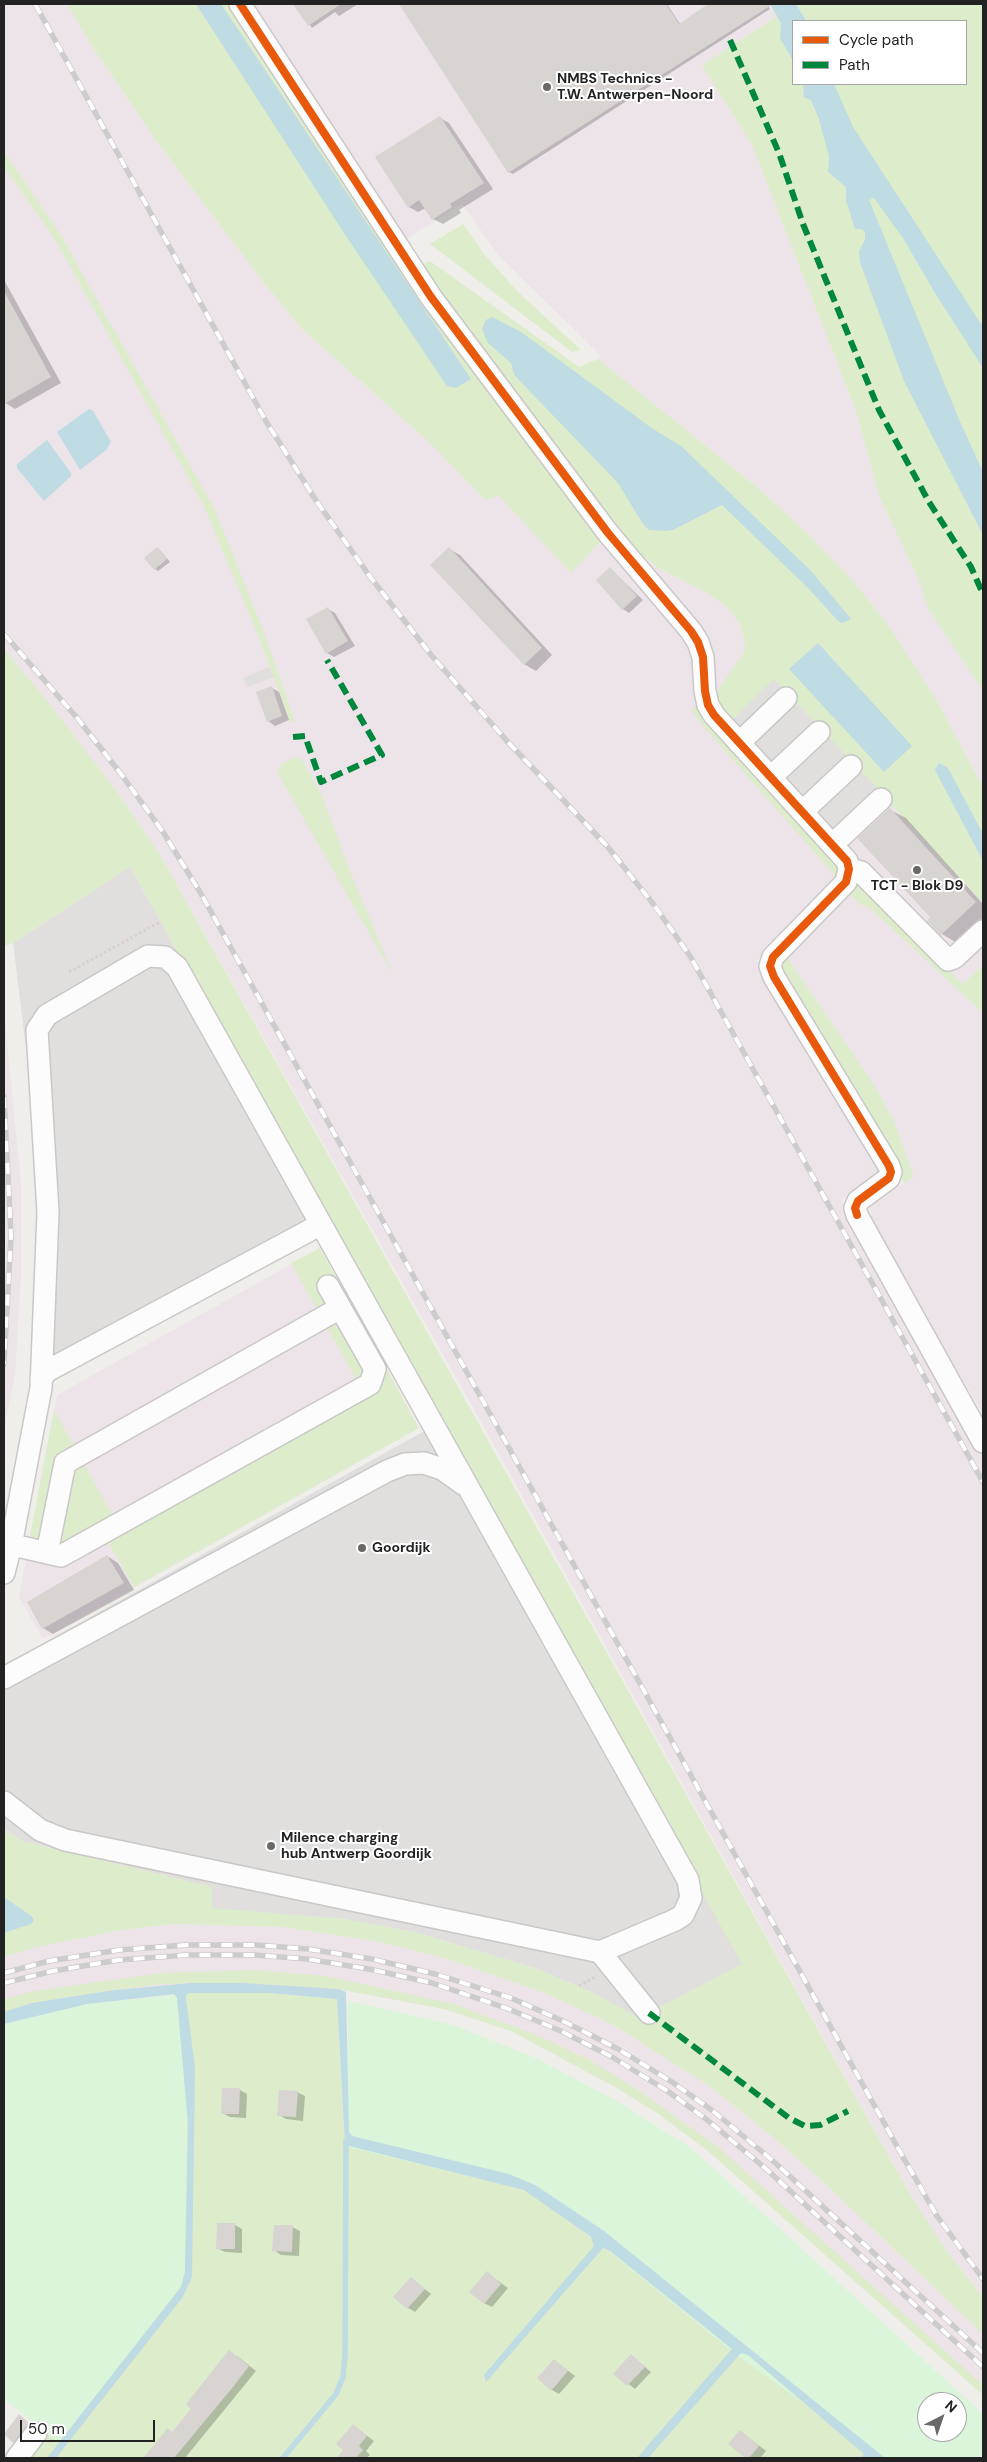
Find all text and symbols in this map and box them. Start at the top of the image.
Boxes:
legend [792,20,967,85]
text: Cycle path [839,30,914,50]
text: Path [839,55,870,75]
place label: NMBS Technics - T.W. Antwerpen-Noord [557,71,713,104]
marker: NMBS Technics - T.W. Antwerpen-Noord [541,81,553,93]
marker: TCT - Blok D9 [911,864,923,876]
place label: TCT - Blok D9 [871,878,963,894]
place label: Goordijk [372,1540,431,1556]
marker: Goordijk [356,1542,368,1554]
place label: Milence charging hub Antwerp Goordijk [281,1830,432,1862]
marker: Milence charging hub Antwerp Goordijk [265,1840,277,1852]
north arrow [917,2392,967,2442]
text: N [941,2396,961,2417]
scale bar [22,2410,158,2442]
text: 50 m [28,2419,65,2439]

